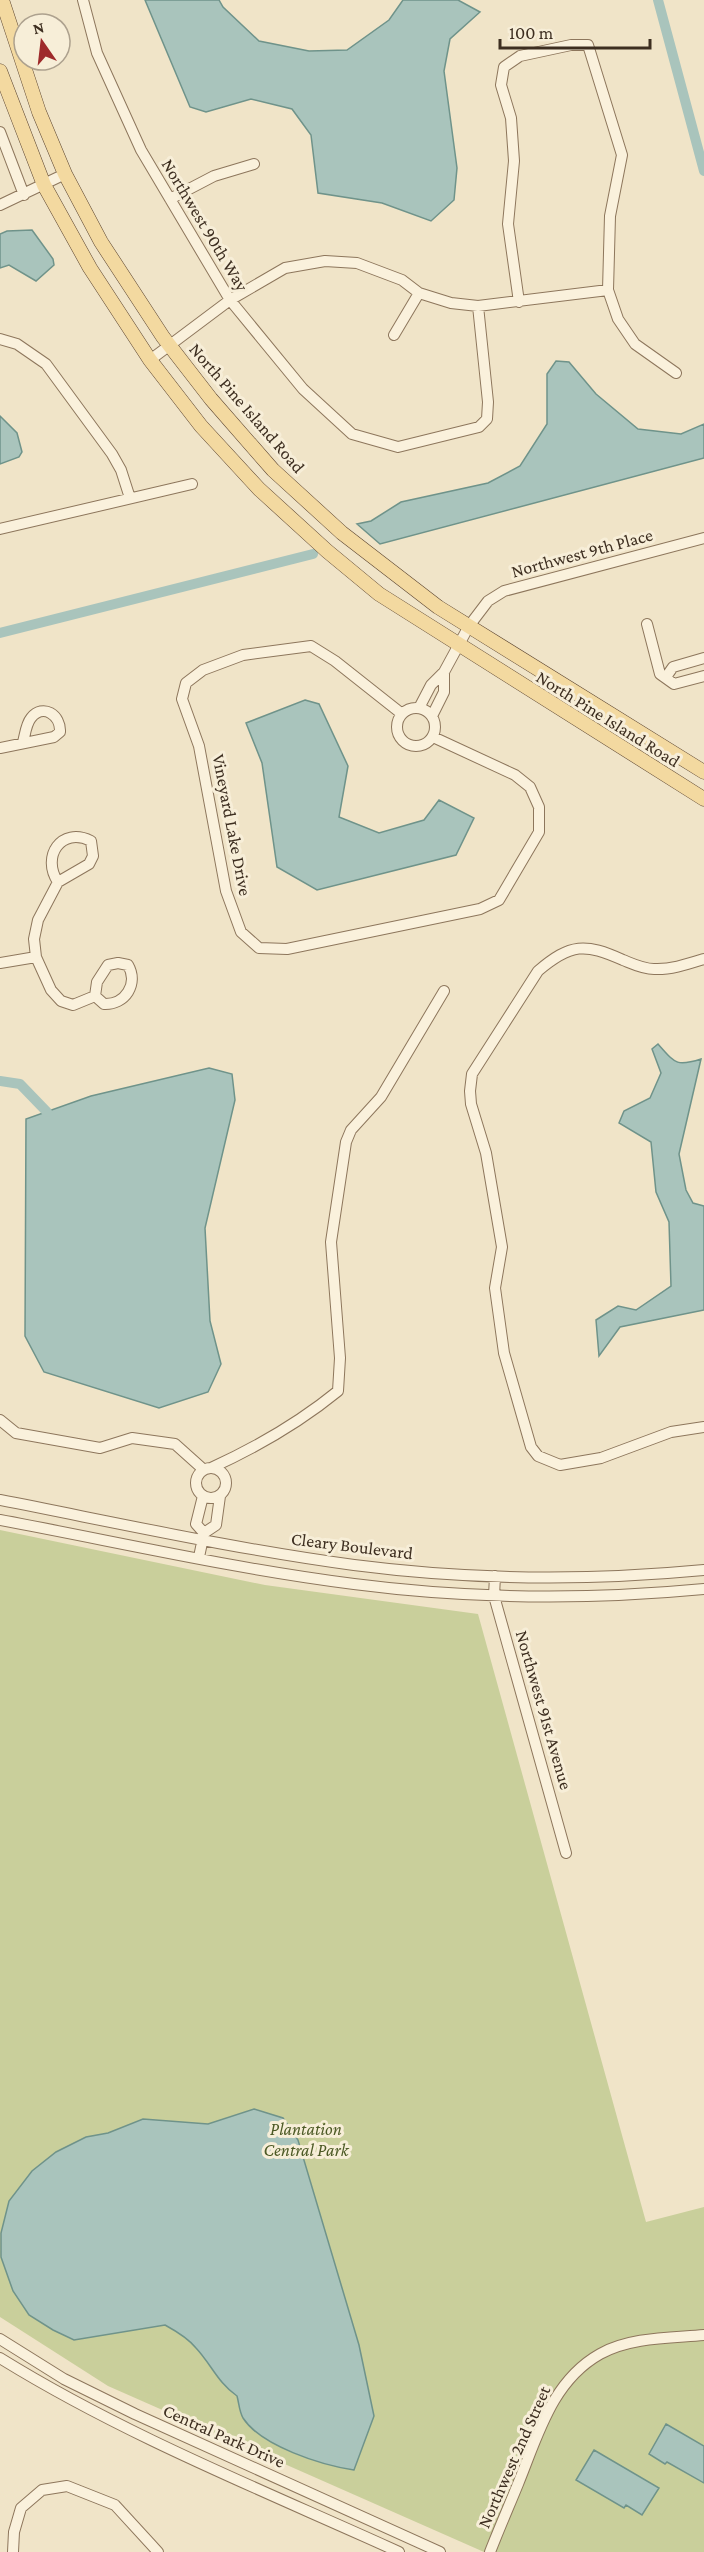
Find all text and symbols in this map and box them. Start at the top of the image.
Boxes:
north arrow [12,12,72,72]
scale bar [500,12,650,50]
text: N [31,18,46,37]
text: 100 m [509,23,554,43]
street label: Northwest 90th Way [158,155,253,295]
street label: North Pine Island Road [185,339,309,477]
street label: Northwest 9th Place [509,524,655,581]
street label: North Pine Island Road [533,667,684,772]
street label: Vineyard Lake Drive [208,752,256,898]
street label: Cleary Boulevard [290,1529,415,1563]
street label: Northwest 91st Avenue [512,1628,576,1792]
park label: Plantation Central Park [263,2119,350,2160]
street label: Northwest 2nd Street [474,2382,555,2531]
street label: Central Park Drive [160,2400,288,2472]

